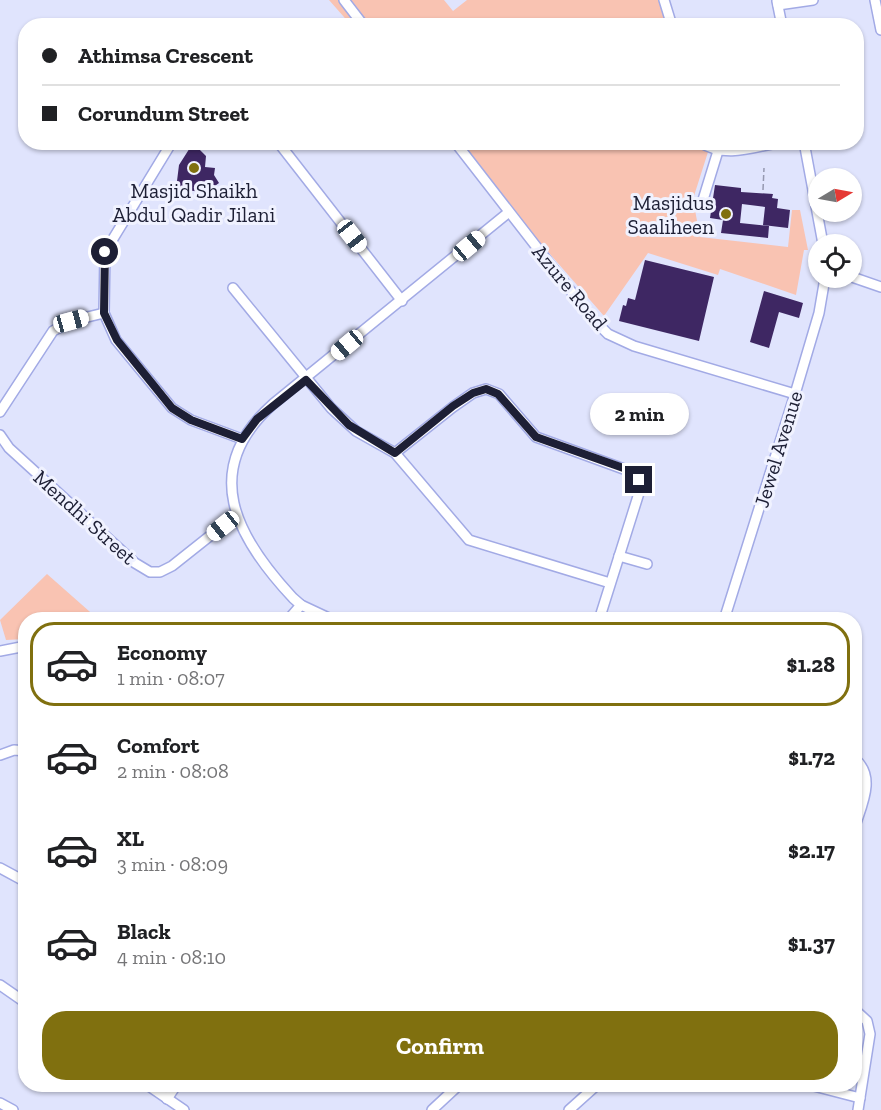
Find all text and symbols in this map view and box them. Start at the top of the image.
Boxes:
text: Athimsa Crescent [78,42,253,69]
text: Corundum Street [78,100,249,127]
marker: Masjid Shaikh Abdul Qadir Jilani [187,161,201,175]
north arrow [808,168,862,222]
map controls [808,168,862,288]
place label: Masjid Shaikh Abdul Qadir Jilani [113,178,276,227]
place label: Masjidus Saaliheen [628,190,714,239]
marker: Masjidus Saaliheen [719,207,733,221]
car [334,216,370,256]
car [449,228,489,264]
button: locate [808,234,862,288]
route start [91,238,118,265]
street label: Azure Road [527,239,613,335]
car [51,308,91,334]
car [327,327,367,363]
street label: Jewel Avenue [748,388,808,510]
callout: 2 min [590,393,688,435]
text: 2 min [615,402,664,426]
street label: Mendhi Street [29,464,142,570]
route end [625,466,652,493]
car [203,508,243,544]
icon: car [45,637,99,691]
text: Economy [117,639,207,666]
text: $1.28 [787,651,835,678]
text: 1 min · 08:07 [117,666,225,690]
icon: car [45,730,99,784]
text: Comfort [117,732,199,759]
text: $1.72 [788,744,835,771]
text: 2 min · 08:08 [117,759,229,783]
icon: car [45,823,99,877]
text: XL [117,825,144,852]
text: $2.17 [788,837,835,864]
text: 3 min · 08:09 [117,852,228,876]
icon: car [45,916,99,970]
text: Black [117,918,171,945]
text: $1.37 [788,930,835,957]
text: 4 min · 08:10 [117,945,226,969]
button: Confirm [42,1011,838,1080]

